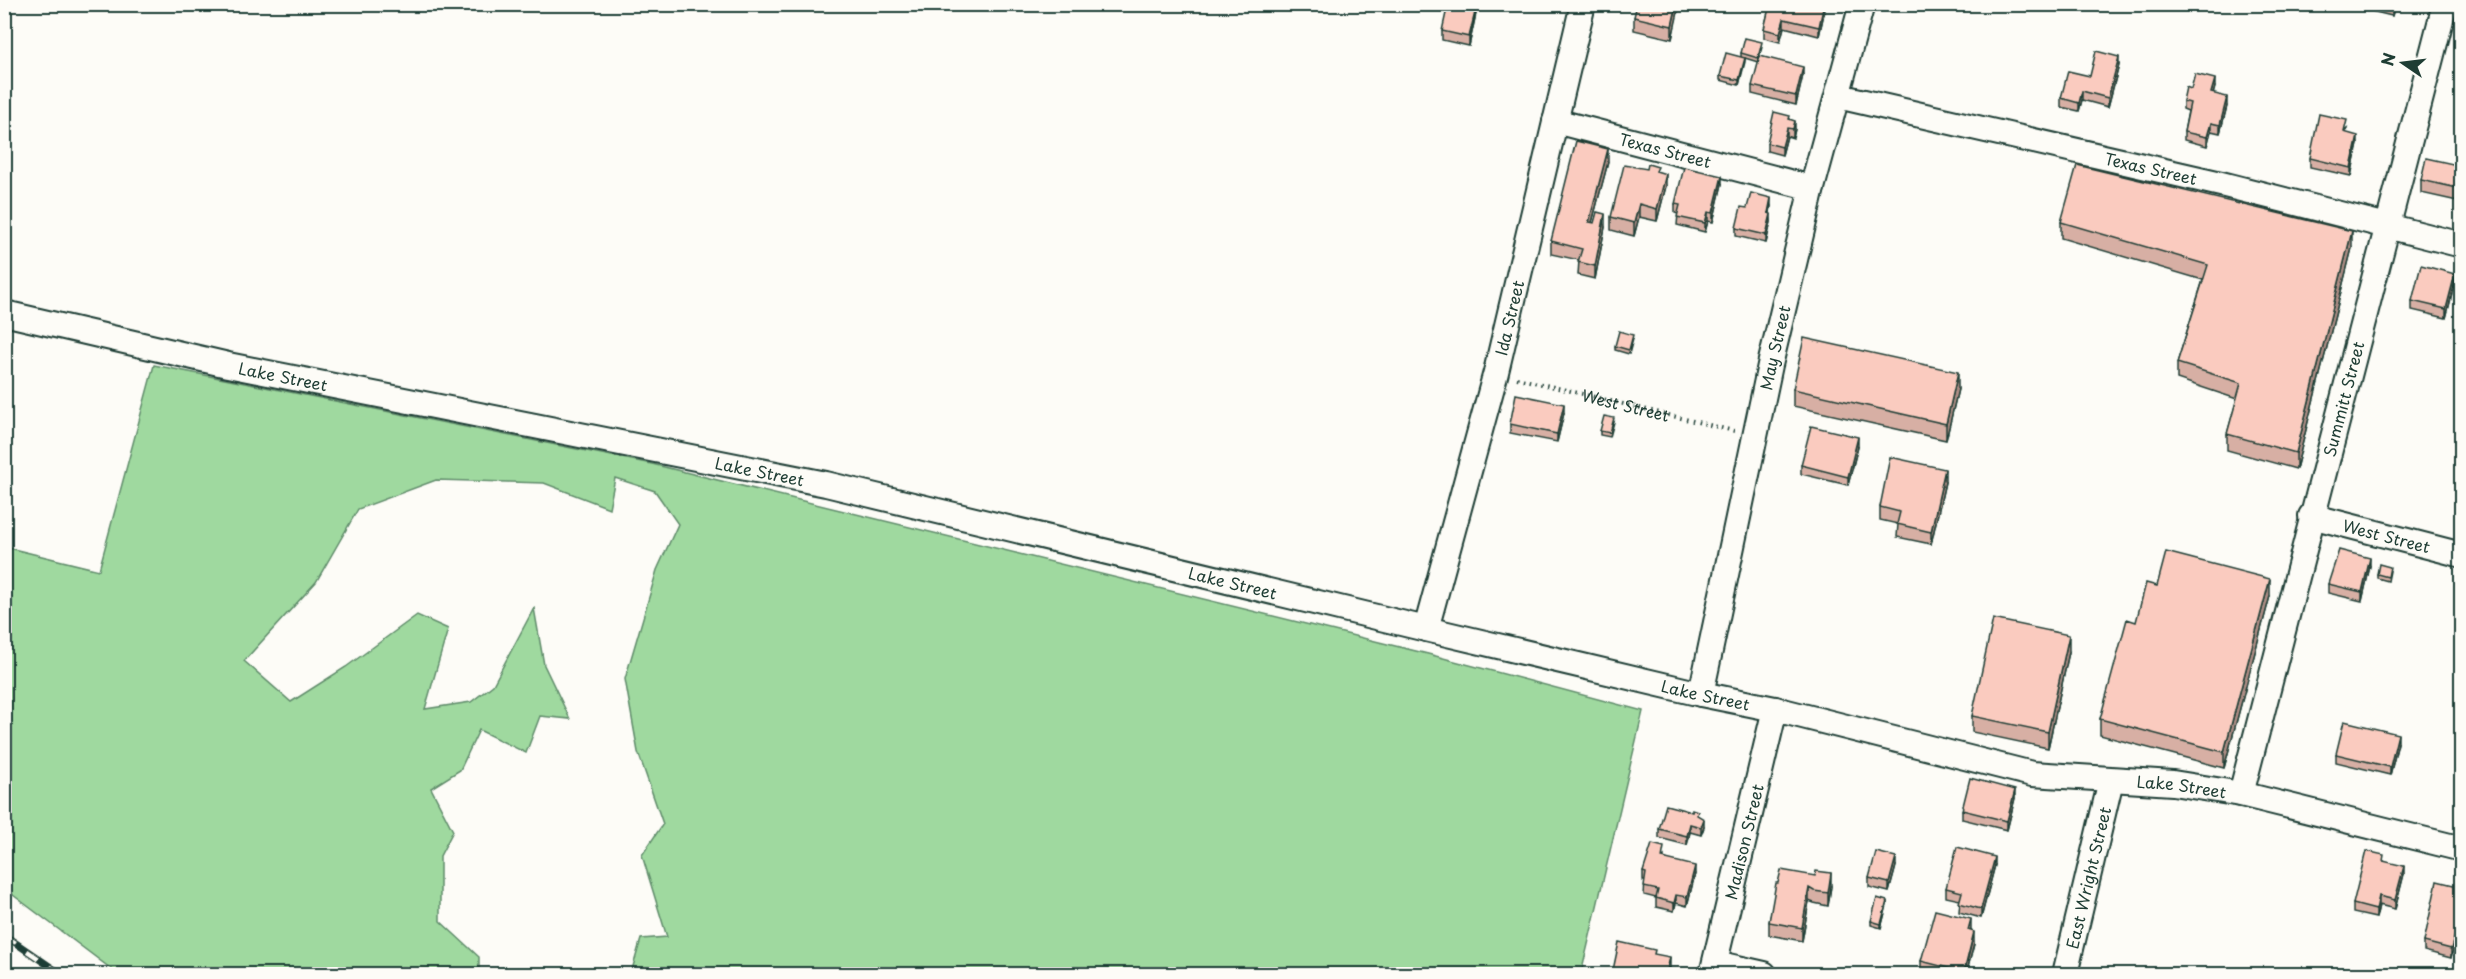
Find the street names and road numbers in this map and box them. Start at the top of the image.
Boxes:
street label: Texas Street [1617,126,1714,173]
street label: Texas Street [2102,146,2200,190]
street label: Ida Street [1488,277,1529,358]
street label: May Street [1753,302,1796,392]
street label: Summitt Street [2317,339,2369,459]
street label: Lake Street [236,355,330,397]
street label: West Street [1579,382,1673,427]
street label: Lake Street [713,450,806,491]
street label: West Street [2340,513,2433,558]
street label: Lake Street [1186,560,1279,605]
street label: Lake Street [1659,673,1752,716]
street label: Lake Street [2136,769,2228,803]
street label: Madison Street [1718,781,1769,902]
street label: East Wright Street [2059,804,2116,951]

